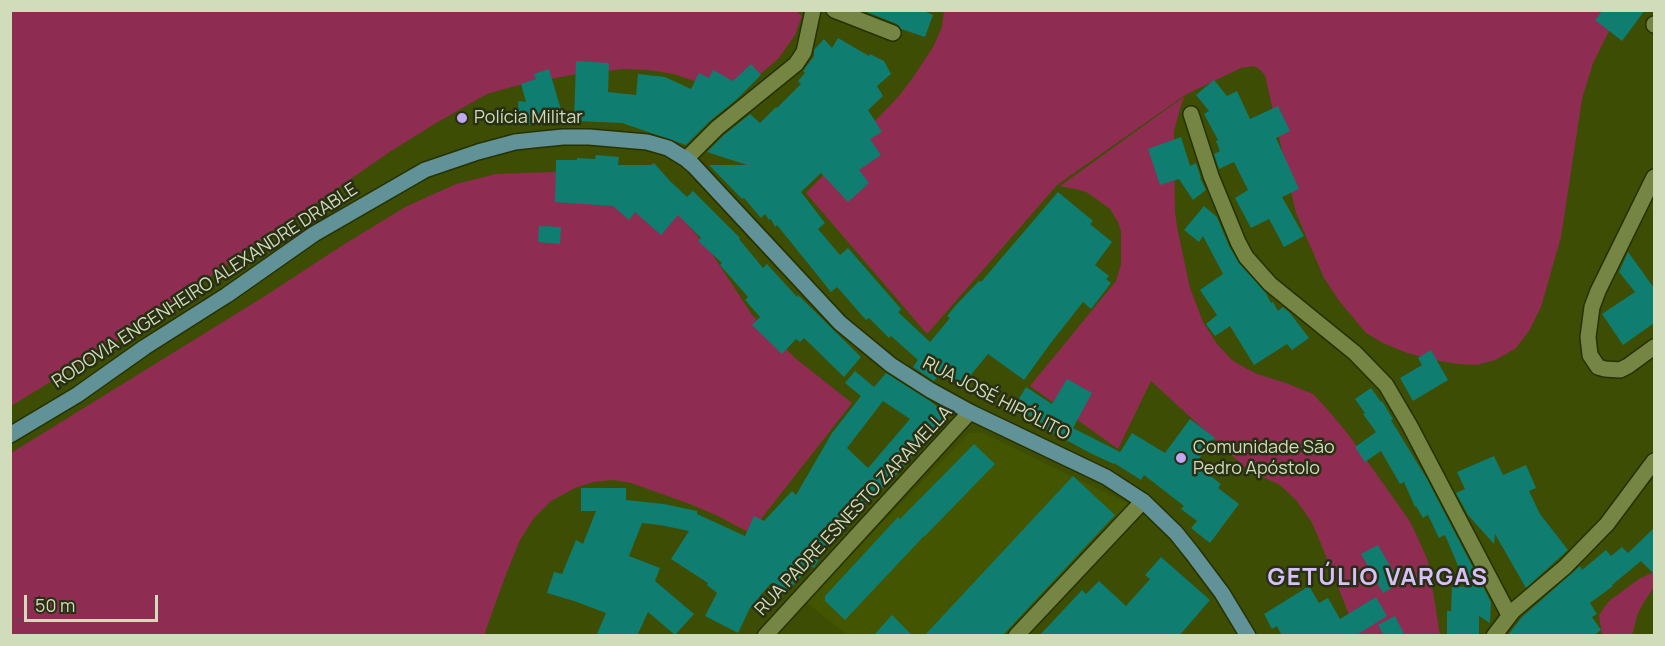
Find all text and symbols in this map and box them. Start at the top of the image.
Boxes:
place label: Polícia Militar [474,107,583,129]
marker: Polícia Militar [455,111,469,125]
street label: RODOVIA ENGENHEIRO ALEXANDRE DRABLE [48,179,362,393]
street label: RUA JOSÉ HIPÓLITO [919,353,1073,445]
street label: RUA PADRE ESNESTO ZARAMELLA [751,402,957,620]
place label: Comunidade São Pedro Apóstolo [1193,437,1335,480]
marker: Comunidade São Pedro Apóstolo [1174,451,1188,465]
district label: GETÚLIO VARGAS [1268,564,1488,592]
scale bar [27,583,160,621]
text: 50 m [35,593,75,617]

